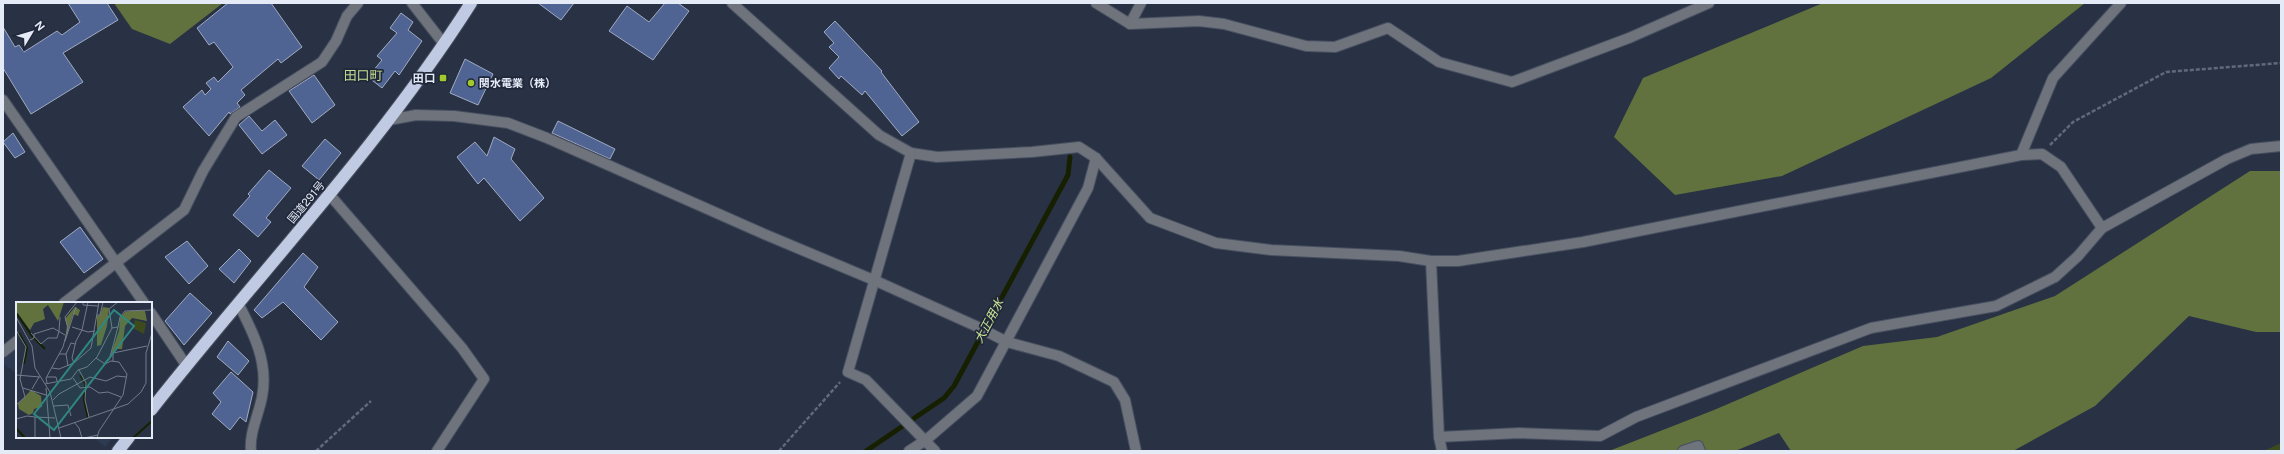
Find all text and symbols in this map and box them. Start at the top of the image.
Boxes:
north arrow [12,12,52,52]
text: N [33,19,47,33]
district label: 田口町 [343,68,383,83]
place label: 田口 [413,72,435,84]
marker: 田口 [438,73,448,83]
place label: 関水電業（株） [479,77,556,89]
marker: 関水電業（株） [466,78,476,88]
street label: 国道291号 [285,179,327,225]
water label: 大正用水 [972,295,1007,345]
inset map [16,302,152,438]

